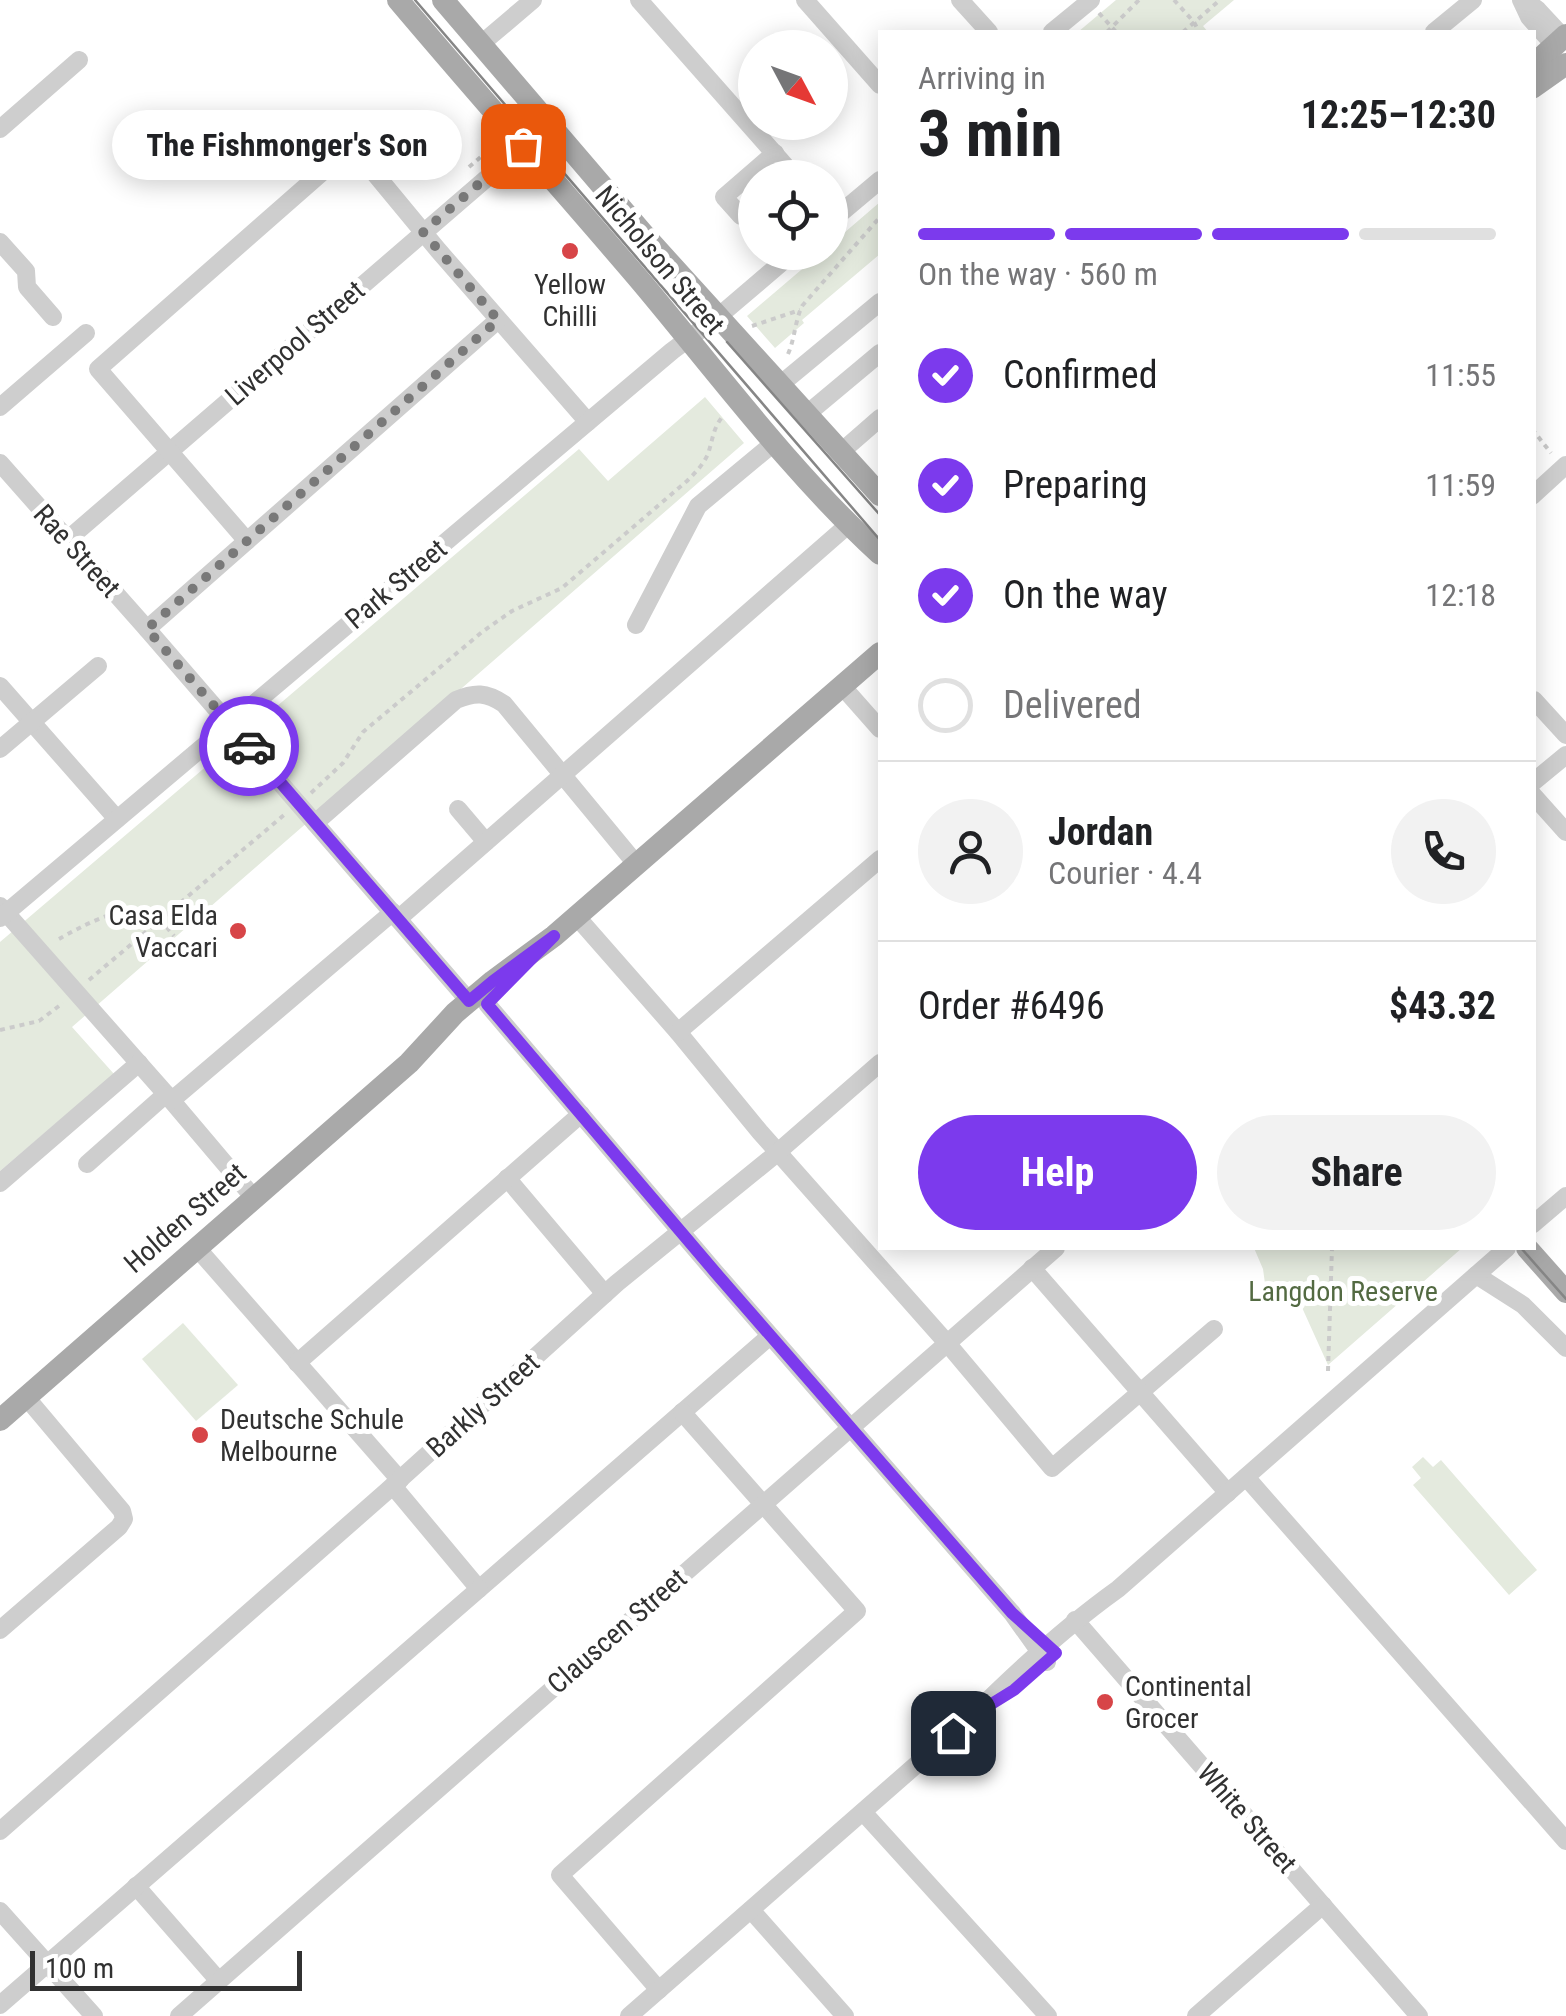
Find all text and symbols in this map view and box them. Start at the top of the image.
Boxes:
north arrow [738,30,848,140]
map controls [738,30,848,270]
text: Arriving in [918,59,1046,97]
text: 12:25–12:30 [1301,93,1496,137]
text: 3 min [918,96,1062,172]
pin [481,104,566,189]
callout: The Fishmonger's Son [113,111,463,181]
icon: bag [496,119,551,174]
text: The Fishmonger's Son [146,126,428,164]
button: locate [738,160,848,270]
street label: Nicholson Street [589,179,731,341]
marker: Yellow Chilli [559,240,581,262]
text: On the way · 560 m [918,255,1158,293]
place label: Yellow Chilli [534,268,606,333]
street label: Liverpool Street [219,274,371,412]
icon: check [918,348,973,403]
text: Confirmed [1003,353,1158,397]
text: 11:55 [1425,356,1496,394]
icon: check [918,458,973,513]
text: Preparing [1003,463,1148,507]
text: 11:59 [1425,466,1496,504]
street label: Rae Street [27,498,127,604]
street label: Park Street [339,532,453,636]
icon: check [918,568,973,623]
text: On the way [1003,573,1168,617]
text: 12:18 [1425,576,1496,614]
text: Delivered [1003,683,1142,727]
courier [199,696,299,796]
icon: car [222,719,277,774]
button: person [918,799,1023,904]
button: phone [1391,799,1496,904]
text: Jordan [1048,810,1153,854]
text: Courier · 4.4 [1048,854,1202,892]
place label: Casa Elda Vaccari [108,899,218,964]
marker: Casa Elda Vaccari [227,920,249,942]
text: Order #6496 [918,984,1105,1028]
text: $43.32 [1389,984,1496,1028]
button: Help [918,1115,1197,1230]
button: Share [1217,1115,1496,1230]
street label: Holden Street [117,1156,253,1280]
park label: Langdon Reserve [1248,1275,1438,1308]
street label: Barkly Street [420,1346,546,1464]
place label: Deutsche Schule Melbourne [220,1403,404,1468]
marker: Deutsche Schule Melbourne [189,1424,211,1446]
street label: Clauscen Street [541,1562,693,1700]
place label: Continental Grocer [1125,1670,1252,1735]
pin [911,1691,996,1776]
marker: Continental Grocer [1094,1691,1116,1713]
icon: home [926,1706,981,1761]
street label: White Street [1190,1756,1304,1880]
scale bar [30,1946,302,1990]
text: 100 m [45,1952,114,1985]

